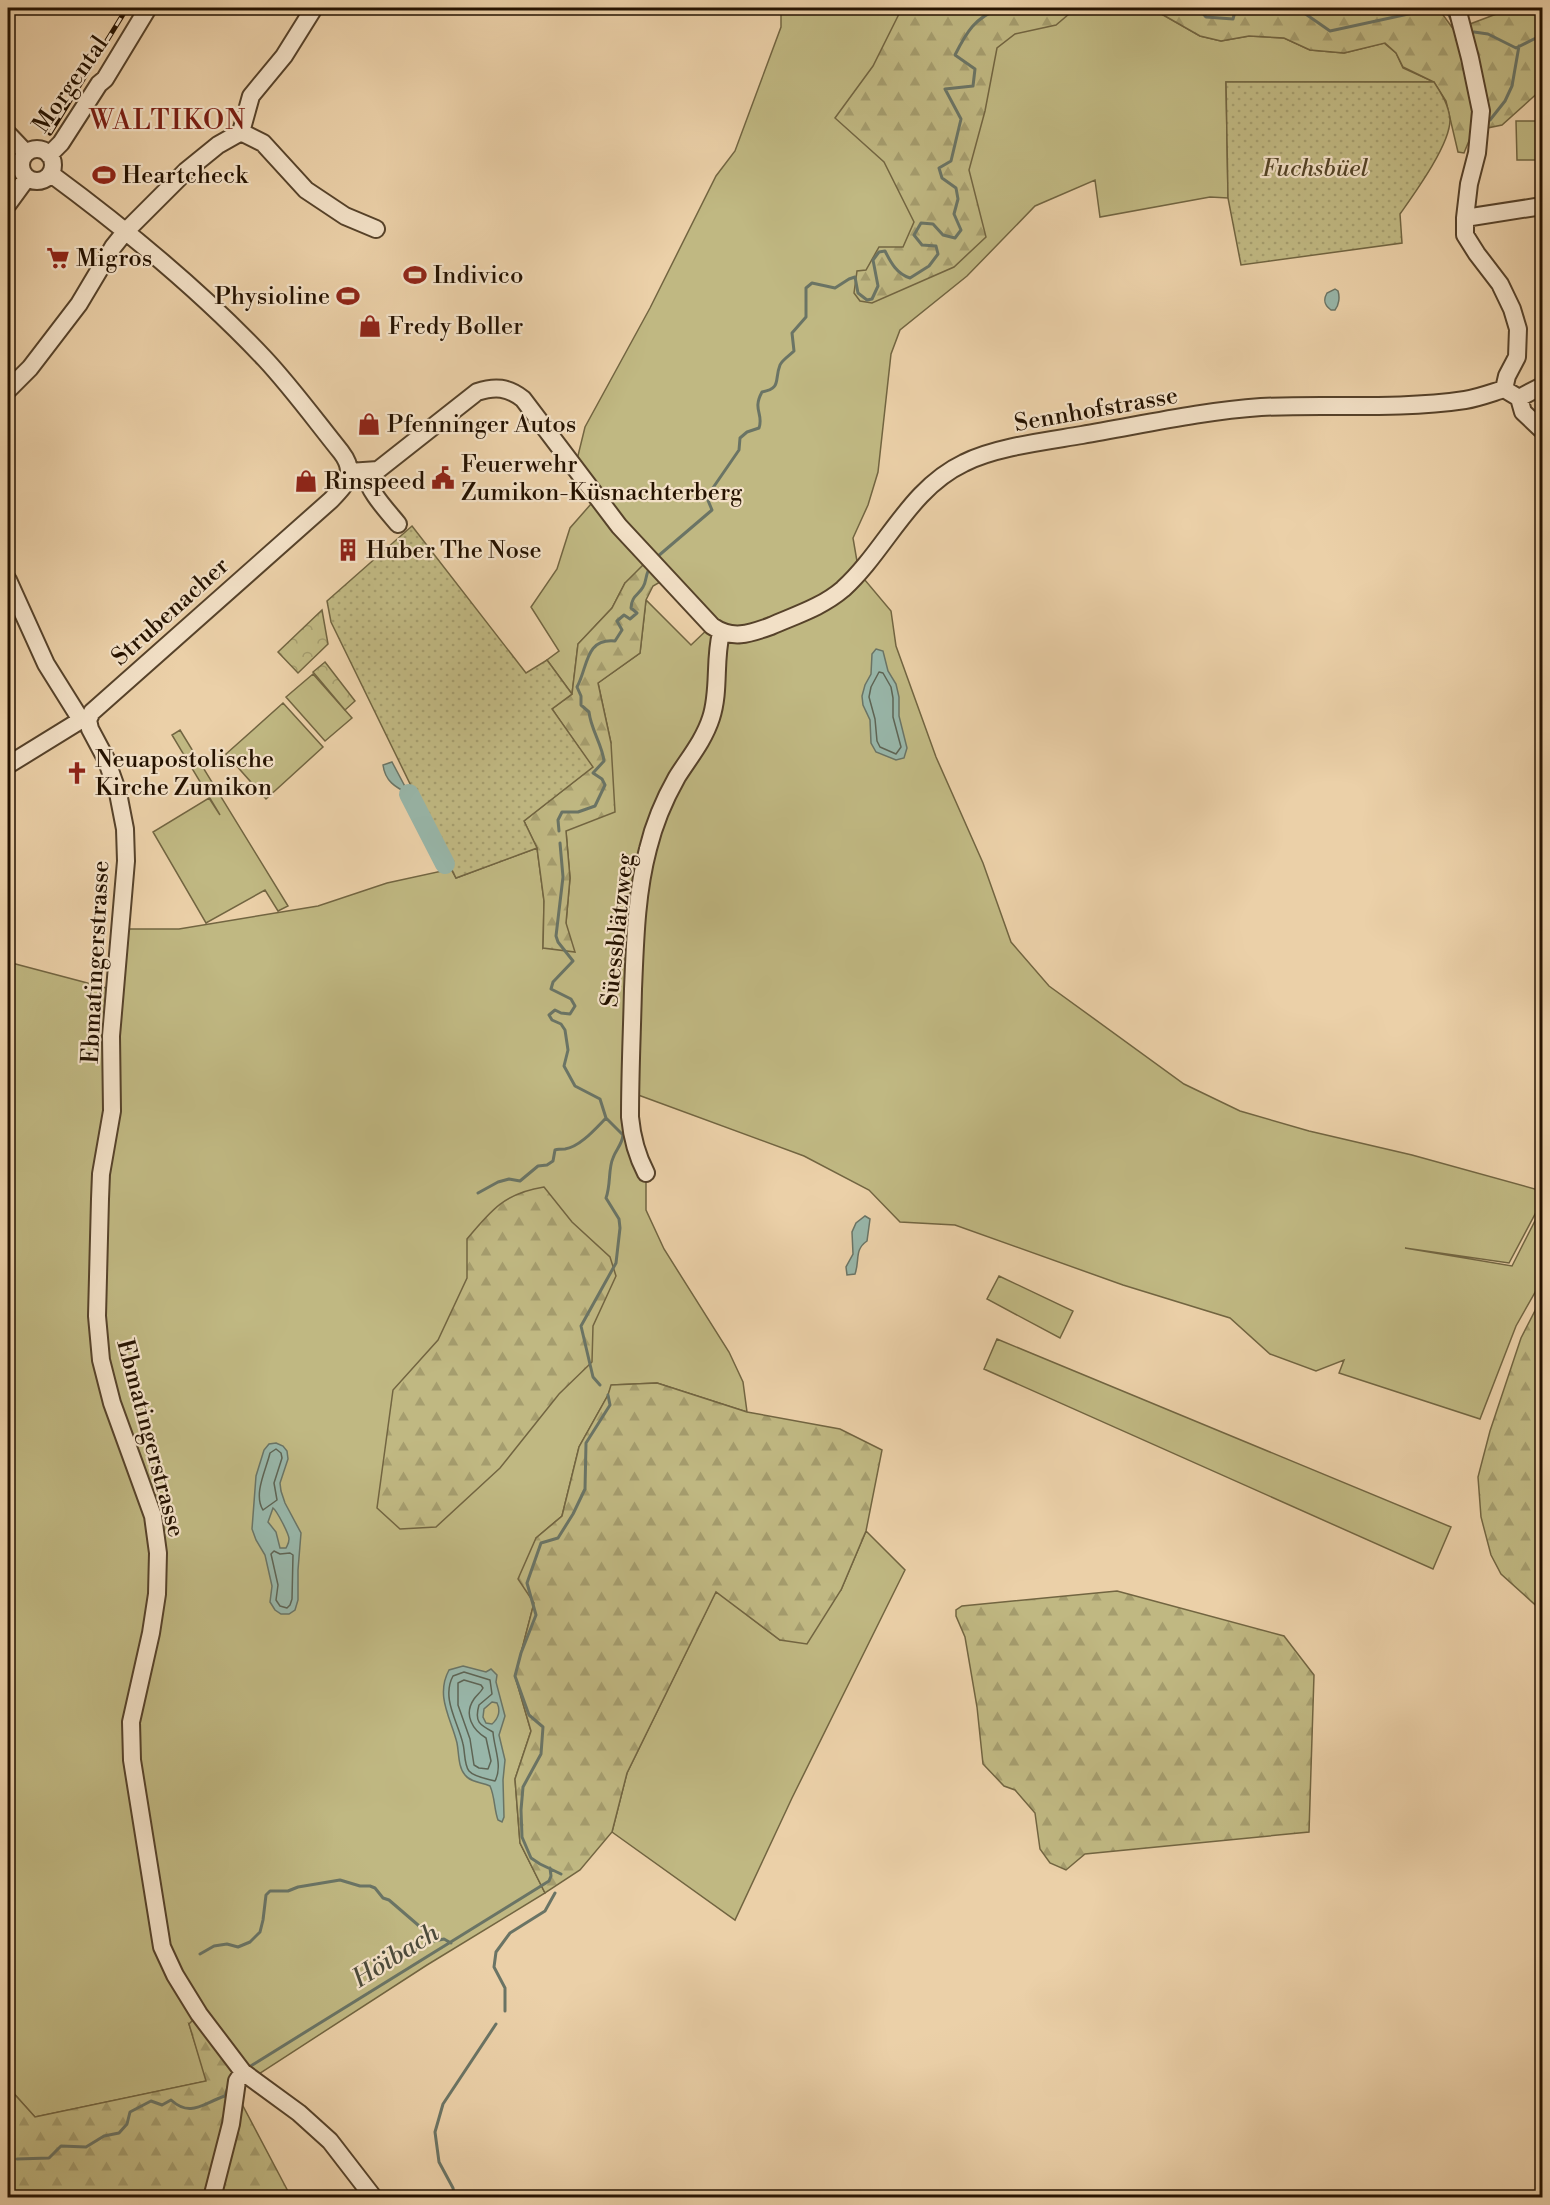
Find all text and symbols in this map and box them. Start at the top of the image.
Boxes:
street label: Morgental [27,30,115,139]
district label: WALTIKON [88,104,247,138]
park label: Fuchsbüel [1262,154,1369,184]
place label: Heartcheck [122,161,249,191]
sports icon: Heartcheck [91,162,117,188]
place label: Migros [76,244,152,274]
supermarket icon: Migros [45,245,71,271]
place label: Indivico [433,261,523,291]
sports icon: Indivico [402,262,428,288]
place label: Physioline [214,282,330,312]
sports icon: Physioline [335,283,361,309]
place label: Fredy Boller [388,312,523,342]
shop icon: Fredy Boller [357,313,383,339]
street label: Sennhofstrasse [1012,381,1180,439]
place label: Pfenninger Autos [387,410,576,440]
shop icon: Pfenninger Autos [356,411,382,437]
place label: Feuerwehr Zumikon-Küsnachterberg [461,450,743,508]
public building icon: Feuerwehr Zumikon-Küsnachterberg [430,465,456,491]
place label: Rinspeed [324,467,425,497]
shop icon: Rinspeed [293,468,319,494]
place label: Huber The Nose [366,536,542,566]
building icon: Huber The Nose [335,537,361,563]
street label: Strubenacher [106,551,236,672]
place label: Neuapostolische Kirche Zumikon [95,745,274,803]
church icon: Neuapostolische Kirche Zumikon [64,760,90,786]
street label: Süessblätzweg [595,851,641,1008]
street label: Ebmatingerstrasse [76,860,116,1064]
street label: Ebmatingerstrasse [109,1336,191,1540]
water label: Höibach [345,1916,445,1995]

